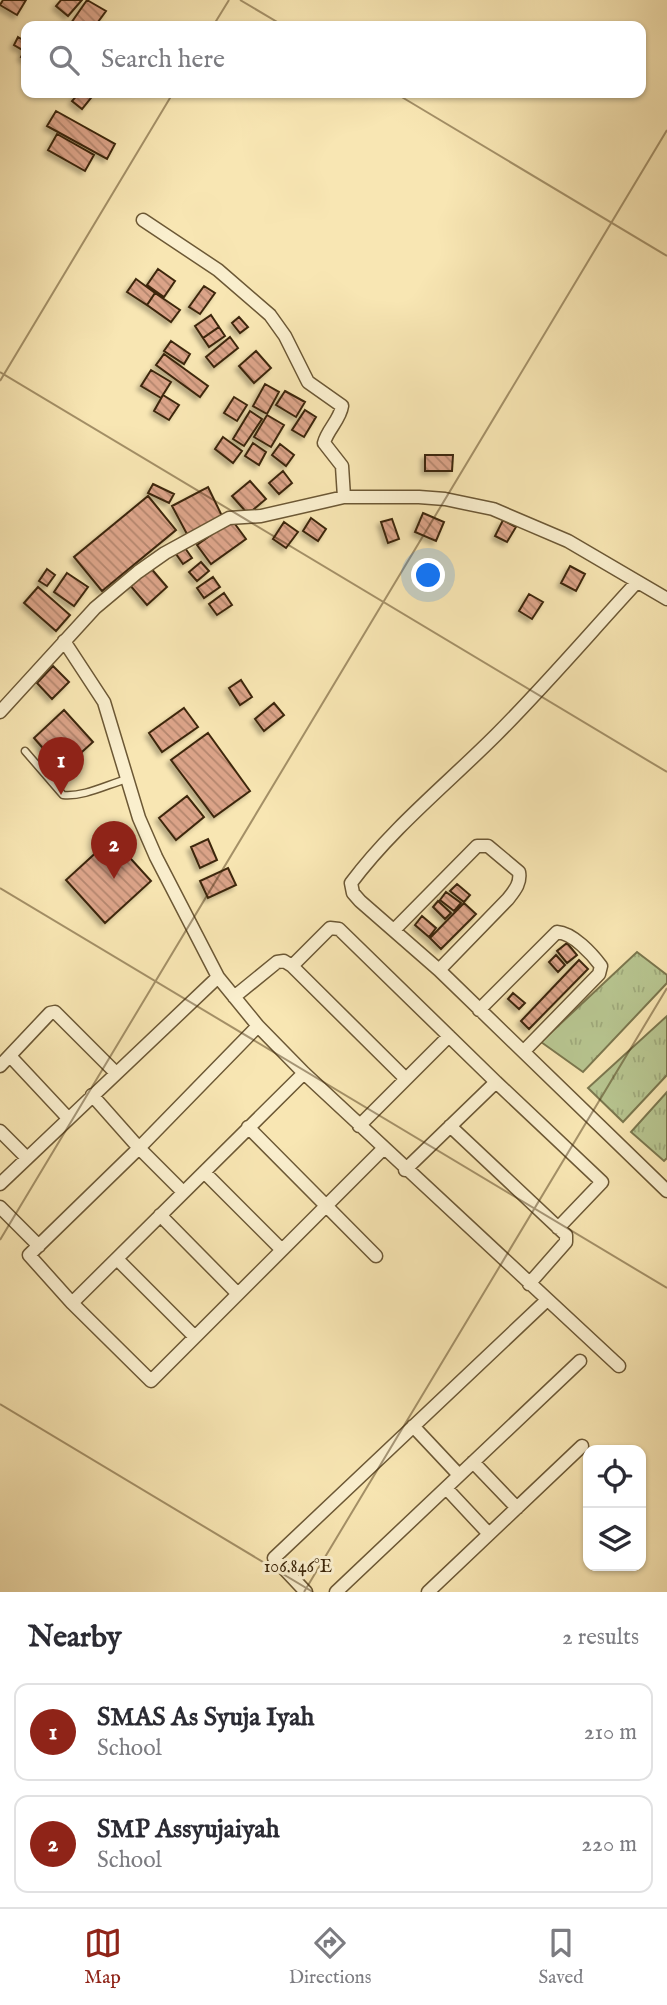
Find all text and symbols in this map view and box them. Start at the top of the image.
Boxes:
search box [21,21,646,98]
icon: search [45,41,83,79]
text: Search here [101,43,225,76]
your location [411,558,445,592]
pin: 1 [38,737,84,795]
pin: 2 [91,821,137,879]
map controls [583,1445,646,1571]
button: locate [583,1445,646,1508]
button: layers [583,1508,646,1571]
text: 106.846°E [264,1556,332,1579]
text: Nearby [28,1619,121,1657]
text: 2 results [562,1623,639,1652]
text: SMAS As Syuja Iyah [97,1701,314,1734]
text: 1 [49,1718,57,1747]
text: 210 m [584,1718,637,1747]
text: School [97,1734,162,1763]
text: SMP Assyujaiyah [97,1813,280,1846]
text: 2 [48,1830,58,1859]
text: 220 m [581,1830,637,1859]
text: School [97,1846,162,1875]
tab: Map [84,1924,122,1990]
tab: Directions [289,1924,371,1990]
tab: Saved [538,1924,583,1990]

